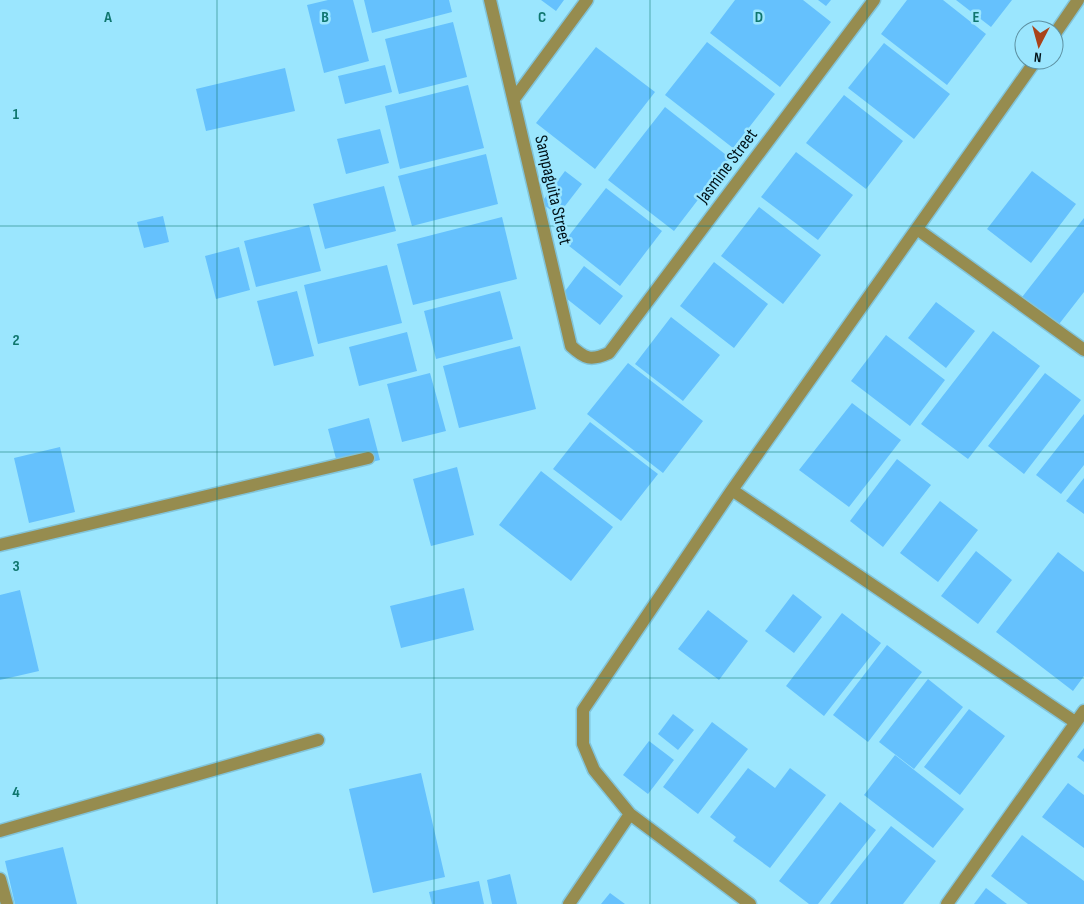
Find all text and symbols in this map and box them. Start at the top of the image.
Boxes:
text: A [103,8,112,27]
text: B [321,8,329,27]
text: C [538,8,546,27]
text: D [755,8,763,27]
text: E [973,8,980,27]
north arrow [1014,20,1064,70]
text: N [1033,49,1042,66]
text: 1 [13,105,20,124]
street label: Jasmine Street [692,124,762,208]
street label: Sampaguita Street [530,133,576,247]
text: 2 [12,331,20,350]
text: 3 [12,557,20,576]
text: 4 [12,783,20,802]

